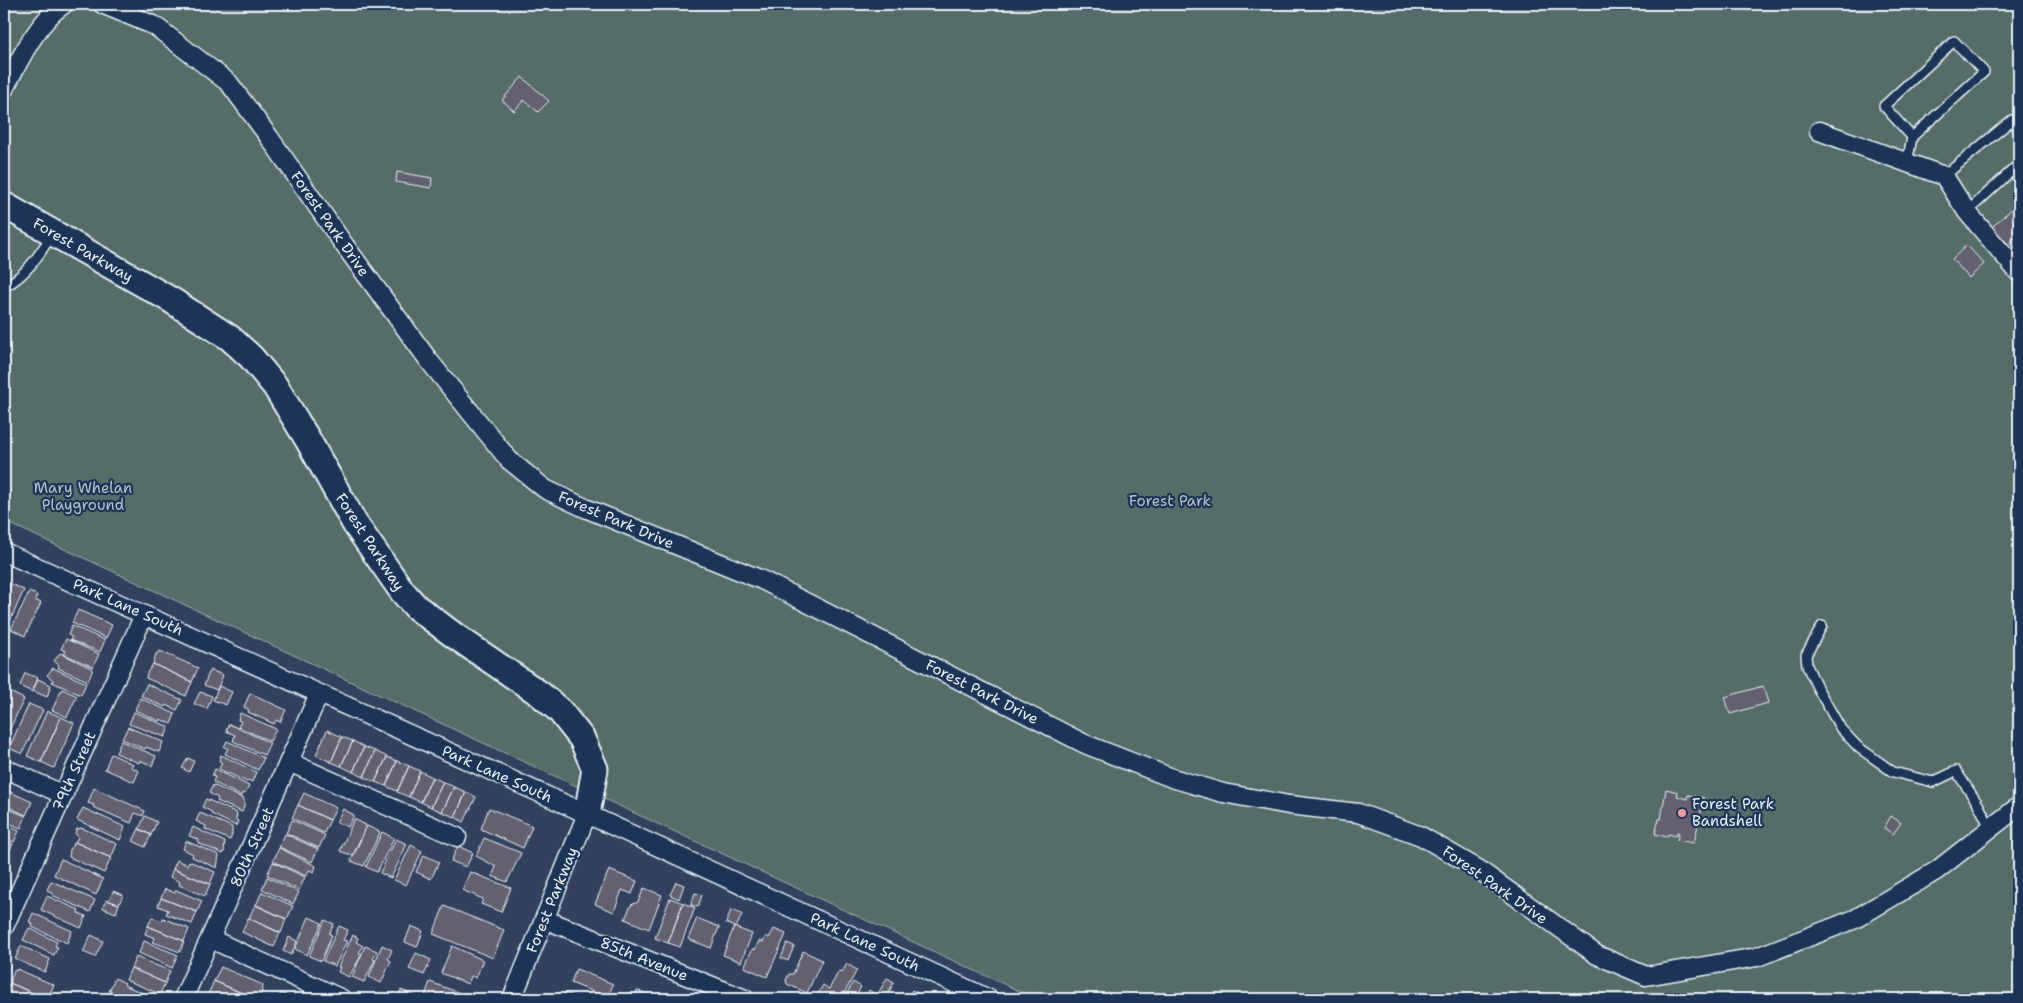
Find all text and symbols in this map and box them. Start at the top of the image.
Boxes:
street label: Forest Park Drive [286,167,374,281]
street label: Forest Parkway [29,213,137,287]
park label: Mary Whelan Playground [34,478,132,515]
street label: Forest Park Drive [555,487,677,553]
street label: Forest Parkway [331,489,409,595]
park label: Forest Park [1129,491,1211,511]
street label: Park Lane South [70,574,186,640]
street label: Forest Park Drive [922,655,1042,729]
street label: 79th Street [48,728,100,814]
street label: Park Lane South [439,741,555,807]
place label: Forest Park Bandshell [1692,794,1774,831]
street label: 80th Street [225,804,279,890]
marker: Forest Park Bandshell [1676,807,1688,819]
street label: Forest Park Drive [1438,841,1552,929]
street label: Forest Parkway [522,844,582,956]
street label: Park Lane South [807,908,923,976]
street label: 85th Avenue [597,932,691,986]

